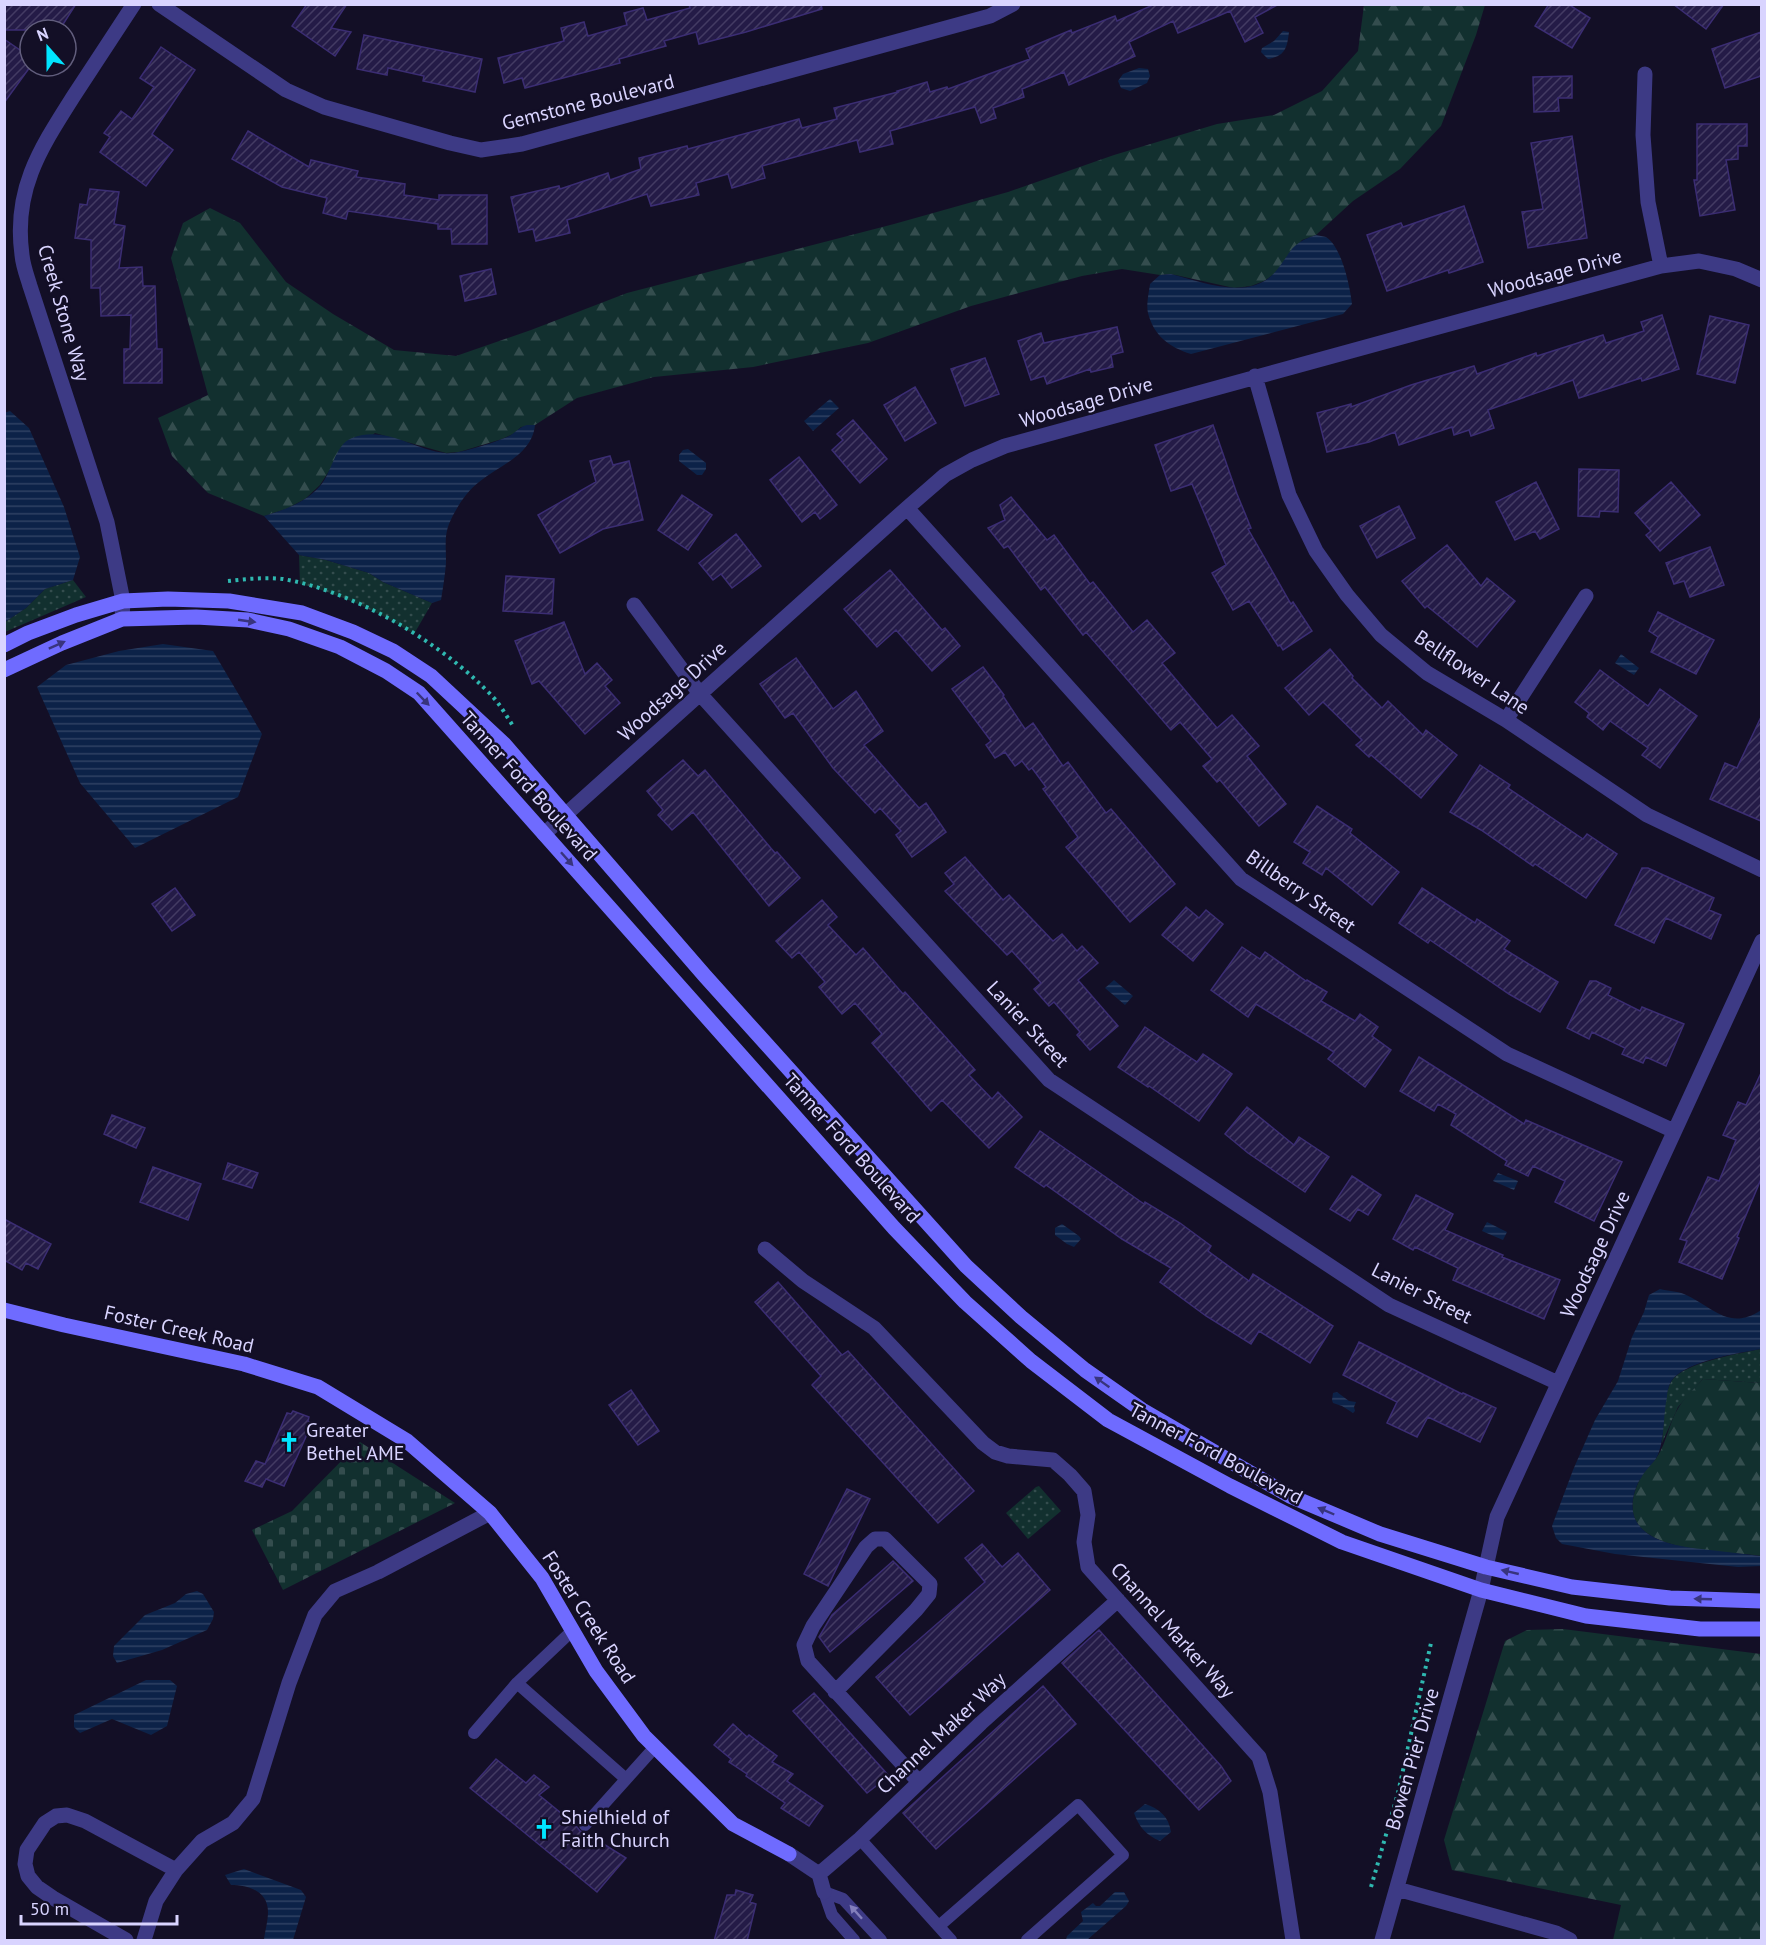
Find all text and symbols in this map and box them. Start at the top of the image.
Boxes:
north arrow [18,18,78,78]
text: N [34,23,51,45]
street label: Gemstone Boulevard [499,68,677,136]
street label: Creek Stone Way [32,242,96,385]
street label: Woodsage Drive [1485,243,1625,303]
street label: Woodsage Drive [1016,371,1156,433]
one-way arrow [238,616,257,625]
street label: Bellflower Lane [1409,624,1535,720]
street label: Woodsage Drive [612,635,732,747]
one-way arrow [49,640,67,650]
one-way arrow [416,691,430,706]
street label: Tanner Ford Boulevard [455,706,603,866]
street label: Billberry Street [1241,844,1361,939]
one-way arrow [560,852,574,867]
street label: Lanier Street [981,975,1075,1073]
street label: Tanner Ford Boulevard [778,1068,926,1228]
street label: Woodsage Drive [1554,1186,1636,1322]
street label: Lanier Street [1367,1257,1477,1330]
street label: Foster Creek Road [102,1299,256,1359]
one-way arrow [1095,1376,1111,1388]
street label: Tanner Ford Boulevard [1125,1396,1307,1510]
place label: Greater Bethel AME [306,1417,405,1466]
church icon: Greater Bethel AME [277,1430,301,1454]
one-way arrow [1316,1506,1334,1516]
street label: Foster Creek Road [536,1546,642,1688]
street label: Channel Marker Way [1105,1557,1241,1704]
one-way arrow [1501,1567,1520,1577]
one-way arrow [1694,1594,1713,1604]
street label: Channel Maker Way [871,1666,1012,1800]
street label: Bowen Pier Drive [1379,1685,1445,1833]
place label: Shielhield of Faith Church [561,1804,671,1853]
church icon: Shielhield of Faith Church [532,1817,556,1841]
scale bar [21,1888,177,1926]
text: 50 m [30,1897,69,1920]
one-way arrow [849,1905,863,1919]

